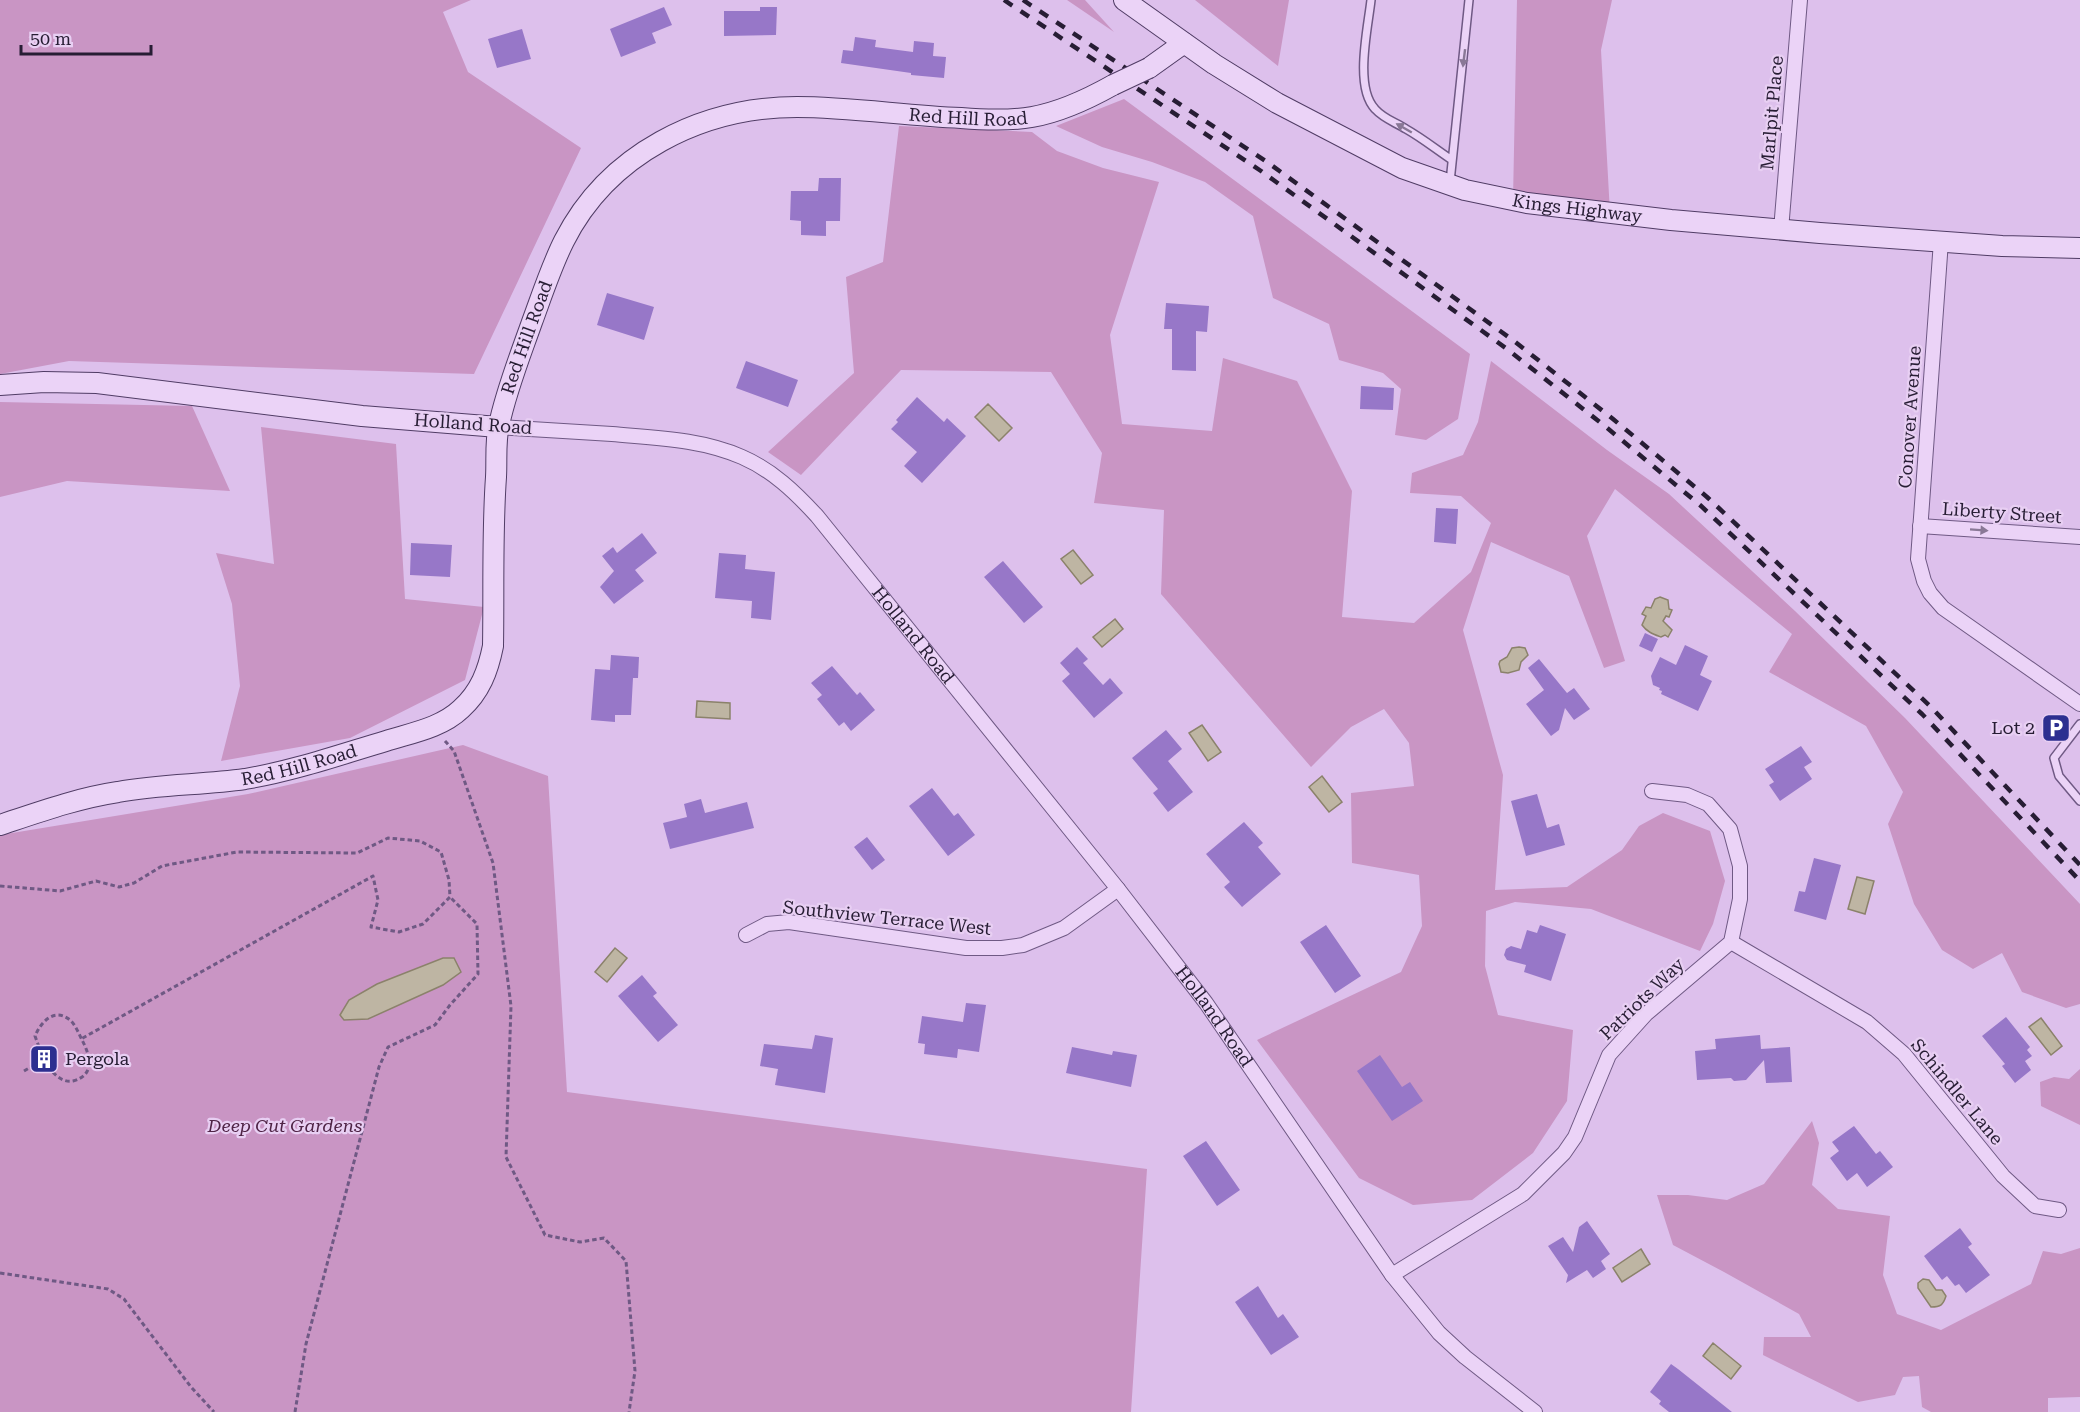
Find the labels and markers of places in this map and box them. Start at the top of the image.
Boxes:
parking icon: Lot 2 [2040,712,2072,744]
place label: Lot 2 [1991,717,2035,738]
building icon: Pergola [28,1043,60,1075]
place label: Pergola [65,1048,130,1069]

